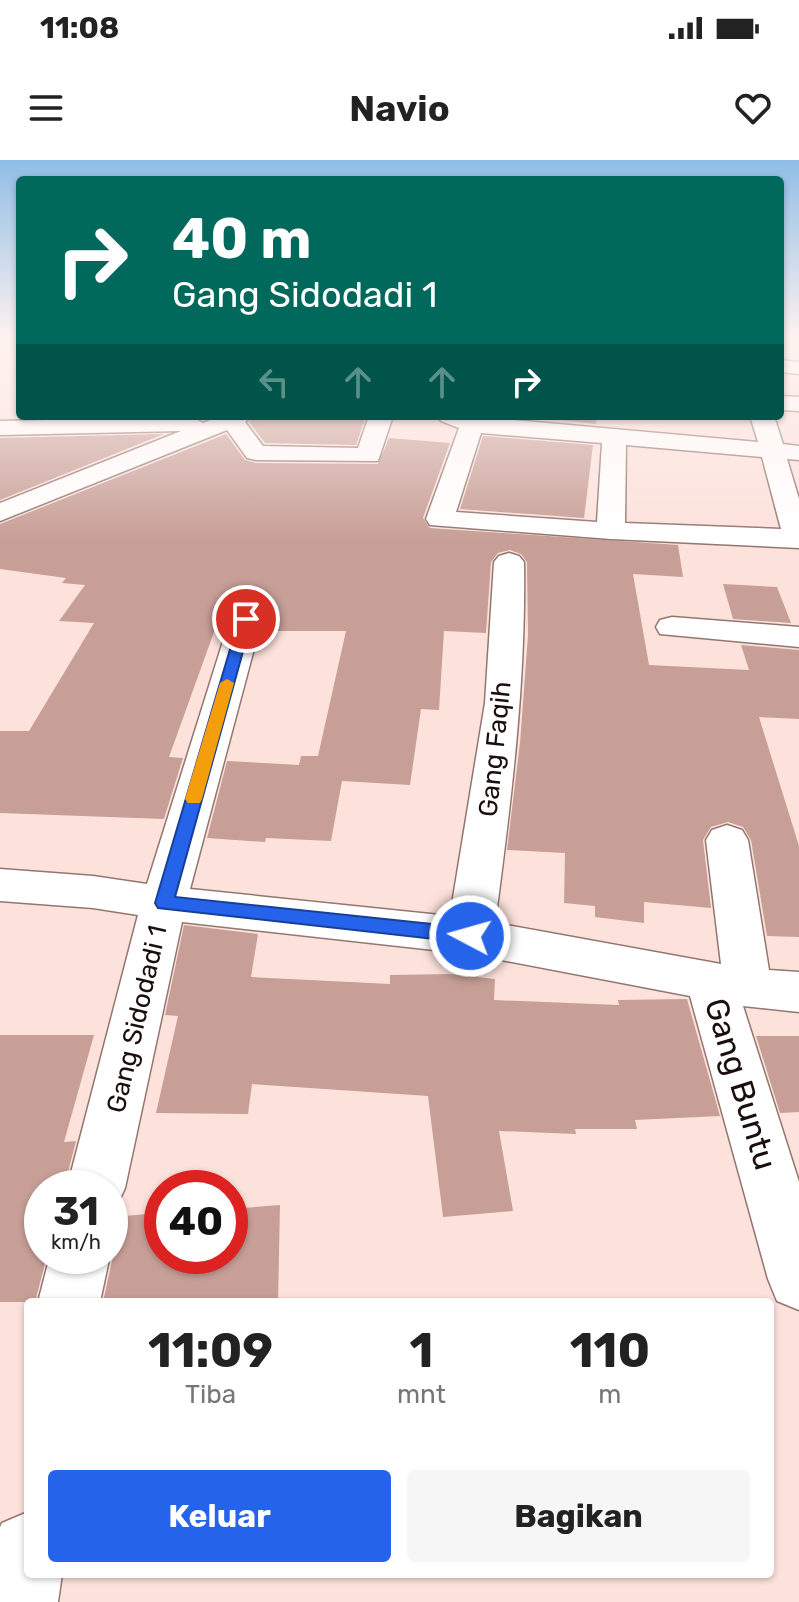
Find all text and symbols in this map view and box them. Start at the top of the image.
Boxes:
text: 11:08 [40,10,119,46]
icon: menu [24,86,68,130]
icon: heart [731,86,775,130]
text: Navio [349,87,450,130]
text: 40 m [172,206,312,272]
icon: right [40,208,144,312]
text: Gang Sidodadi 1 [172,273,437,316]
icon: left [252,360,296,404]
icon: ahead [336,360,380,404]
icon: ahead [420,360,464,404]
icon: right [504,360,548,404]
pin [212,585,280,653]
icon: arrive [224,597,268,641]
street label: Gang Faqih [472,680,518,818]
position arrow [428,894,512,978]
street label: Gang Sidodadi 1 [100,922,174,1116]
street label: Gang Buntu [697,994,785,1174]
speed limit sign: 40 [144,1170,248,1274]
text: 31 [53,1188,99,1235]
text: km/h [51,1230,101,1254]
text: 11:09 [148,1322,273,1379]
text: 1 [409,1322,433,1379]
text: 110 [570,1322,650,1379]
text: Tiba [185,1379,236,1410]
text: mnt [397,1379,446,1410]
text: m [598,1379,621,1410]
button: Keluar [48,1470,391,1562]
button: Bagikan [407,1470,750,1562]

